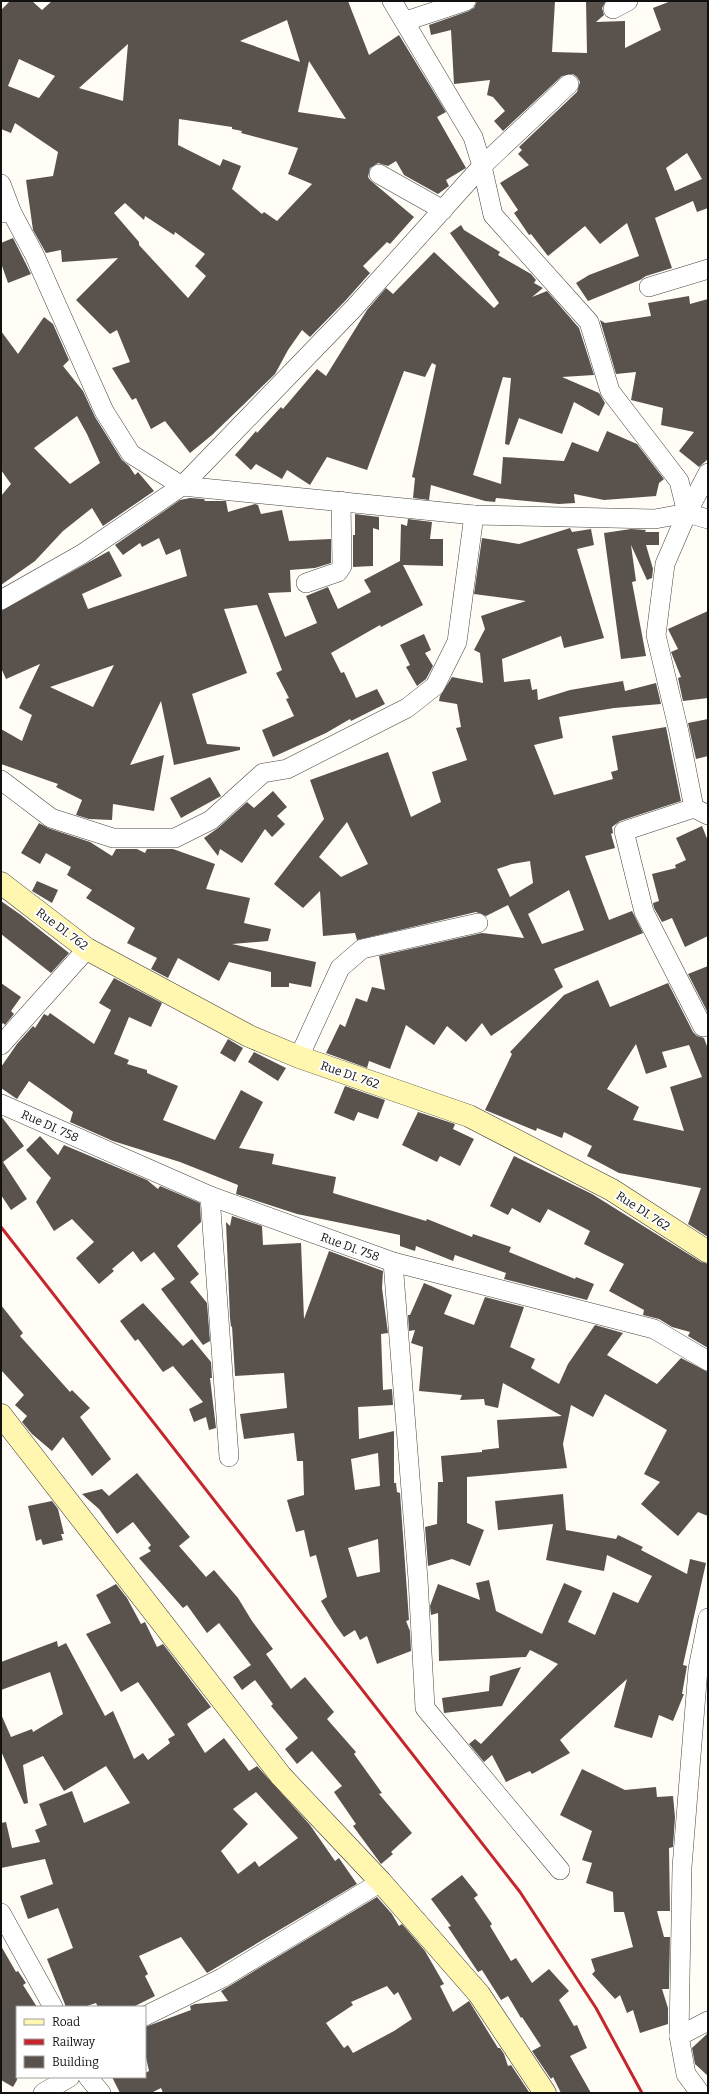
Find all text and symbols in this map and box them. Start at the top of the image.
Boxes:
street label: Rue DI. 762 [33,905,91,953]
street label: Rue DI. 762 [319,1058,381,1092]
street label: Rue DI. 758 [19,1107,81,1145]
street label: Rue DI. 762 [614,1188,672,1234]
street label: Rue DI. 758 [319,1230,381,1264]
legend [16,2006,146,2078]
text: Road [52,2015,80,2029]
text: Railway [52,2035,96,2049]
text: Building [52,2055,99,2069]

